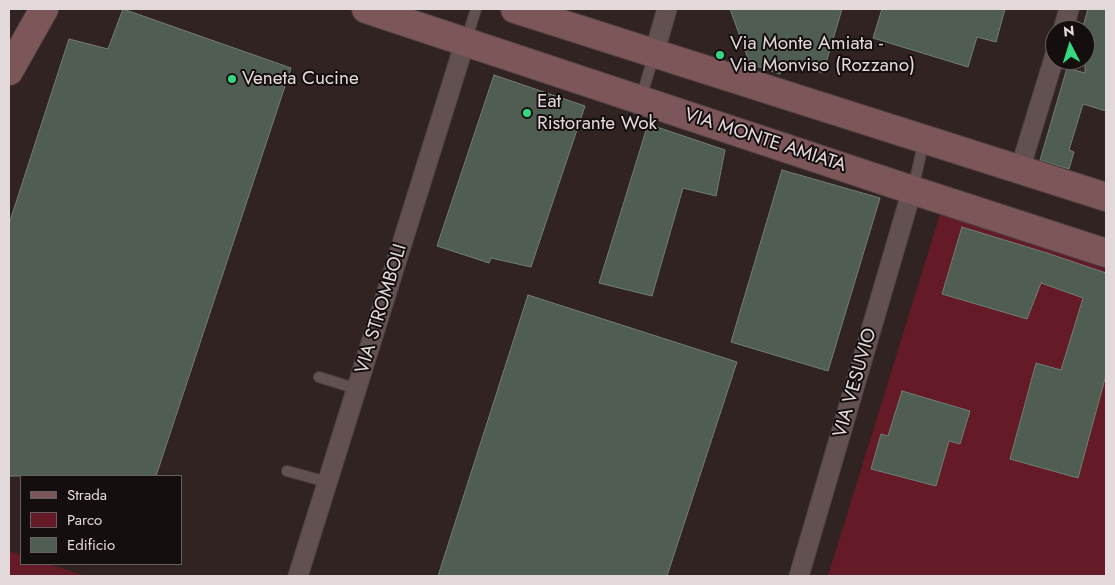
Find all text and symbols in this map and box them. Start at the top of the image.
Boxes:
north arrow [1045,20,1095,70]
text: N [1062,21,1075,42]
place label: Via Monte Amiata - Via Monviso (Rozzano) [730,33,915,77]
marker: Via Monte Amiata - Via Monviso (Rozzano) [714,49,726,61]
place label: Veneta Cucine [242,68,359,90]
marker: Veneta Cucine [226,73,238,85]
place label: Eat Ristorante Wok [537,91,657,135]
street label: VIA MONTE AMIATA [681,104,849,178]
marker: Eat Ristorante Wok [521,107,533,119]
street label: VIA STROMBOLI [351,241,413,377]
street label: VIA VESUVIO [829,326,883,440]
legend [20,475,182,565]
text: Strada [67,484,107,506]
text: Parco [67,509,102,531]
text: Edificio [67,534,115,556]

